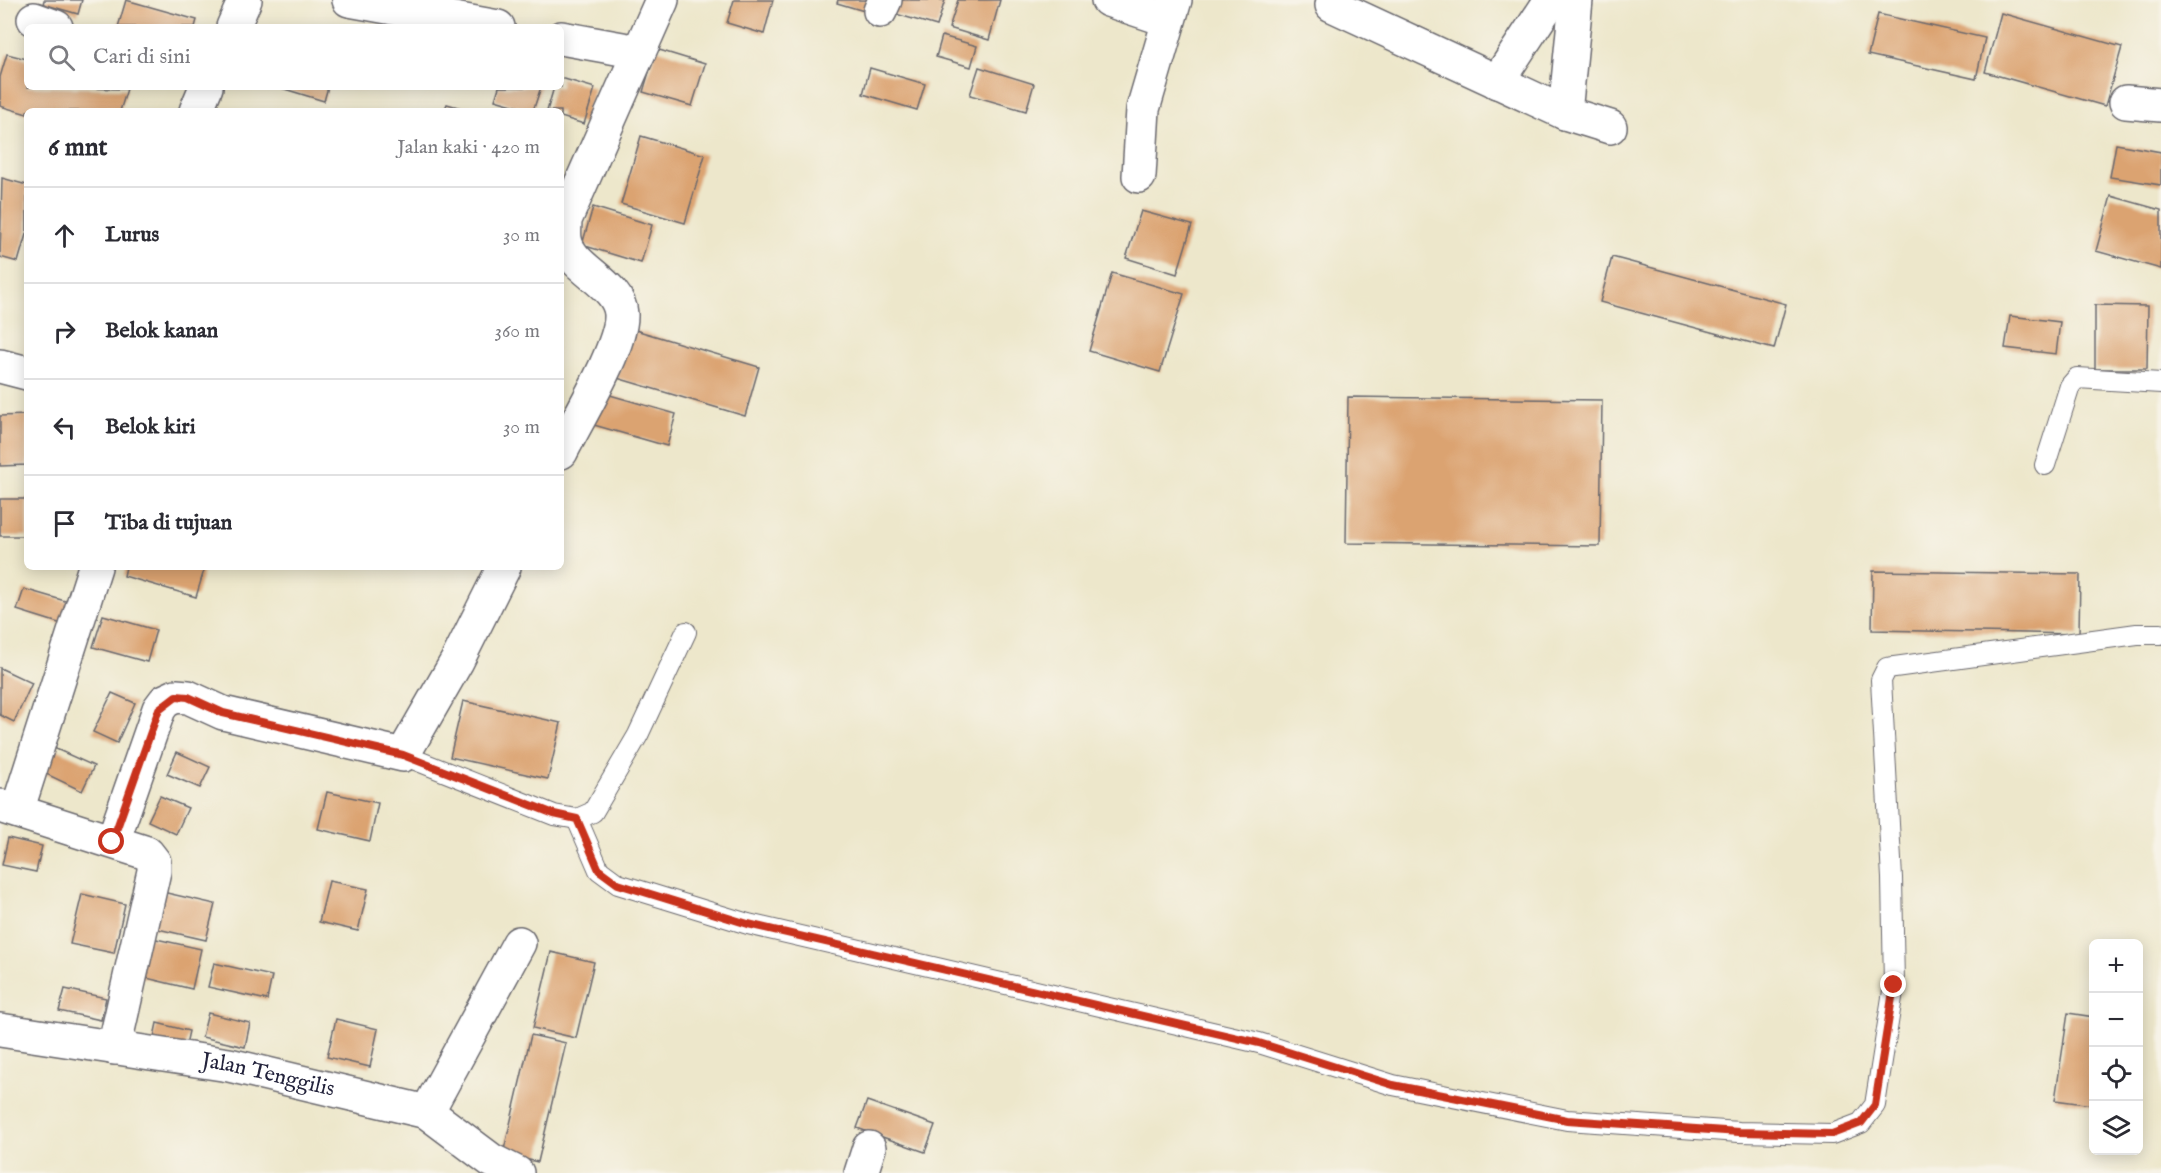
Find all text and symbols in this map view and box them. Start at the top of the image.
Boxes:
search box [24,24,564,90]
icon: search [45,41,78,74]
text: Cari di sini [93,43,191,71]
text: 6 mnt [48,131,107,164]
text: Jalan kaki · 420 m [397,135,540,160]
icon: ahead [48,219,81,252]
text: Lurus [105,221,159,249]
text: 30 m [503,223,540,248]
icon: right [48,315,81,348]
text: Belok kanan [105,317,218,345]
text: 360 m [494,319,540,344]
icon: left [48,411,81,444]
text: Belok kiri [105,413,196,441]
text: 30 m [503,415,540,440]
icon: arrive [48,507,81,540]
text: Tiba di tujuan [105,509,232,537]
route start [98,828,124,854]
map controls [2089,939,2143,1155]
button: + [2089,939,2143,993]
route end [1880,971,1906,997]
button: − [2089,993,2143,1047]
street label: Jalan Tenggilis [197,1047,337,1104]
button: locate [2089,1047,2143,1101]
button: layers [2089,1101,2143,1155]

